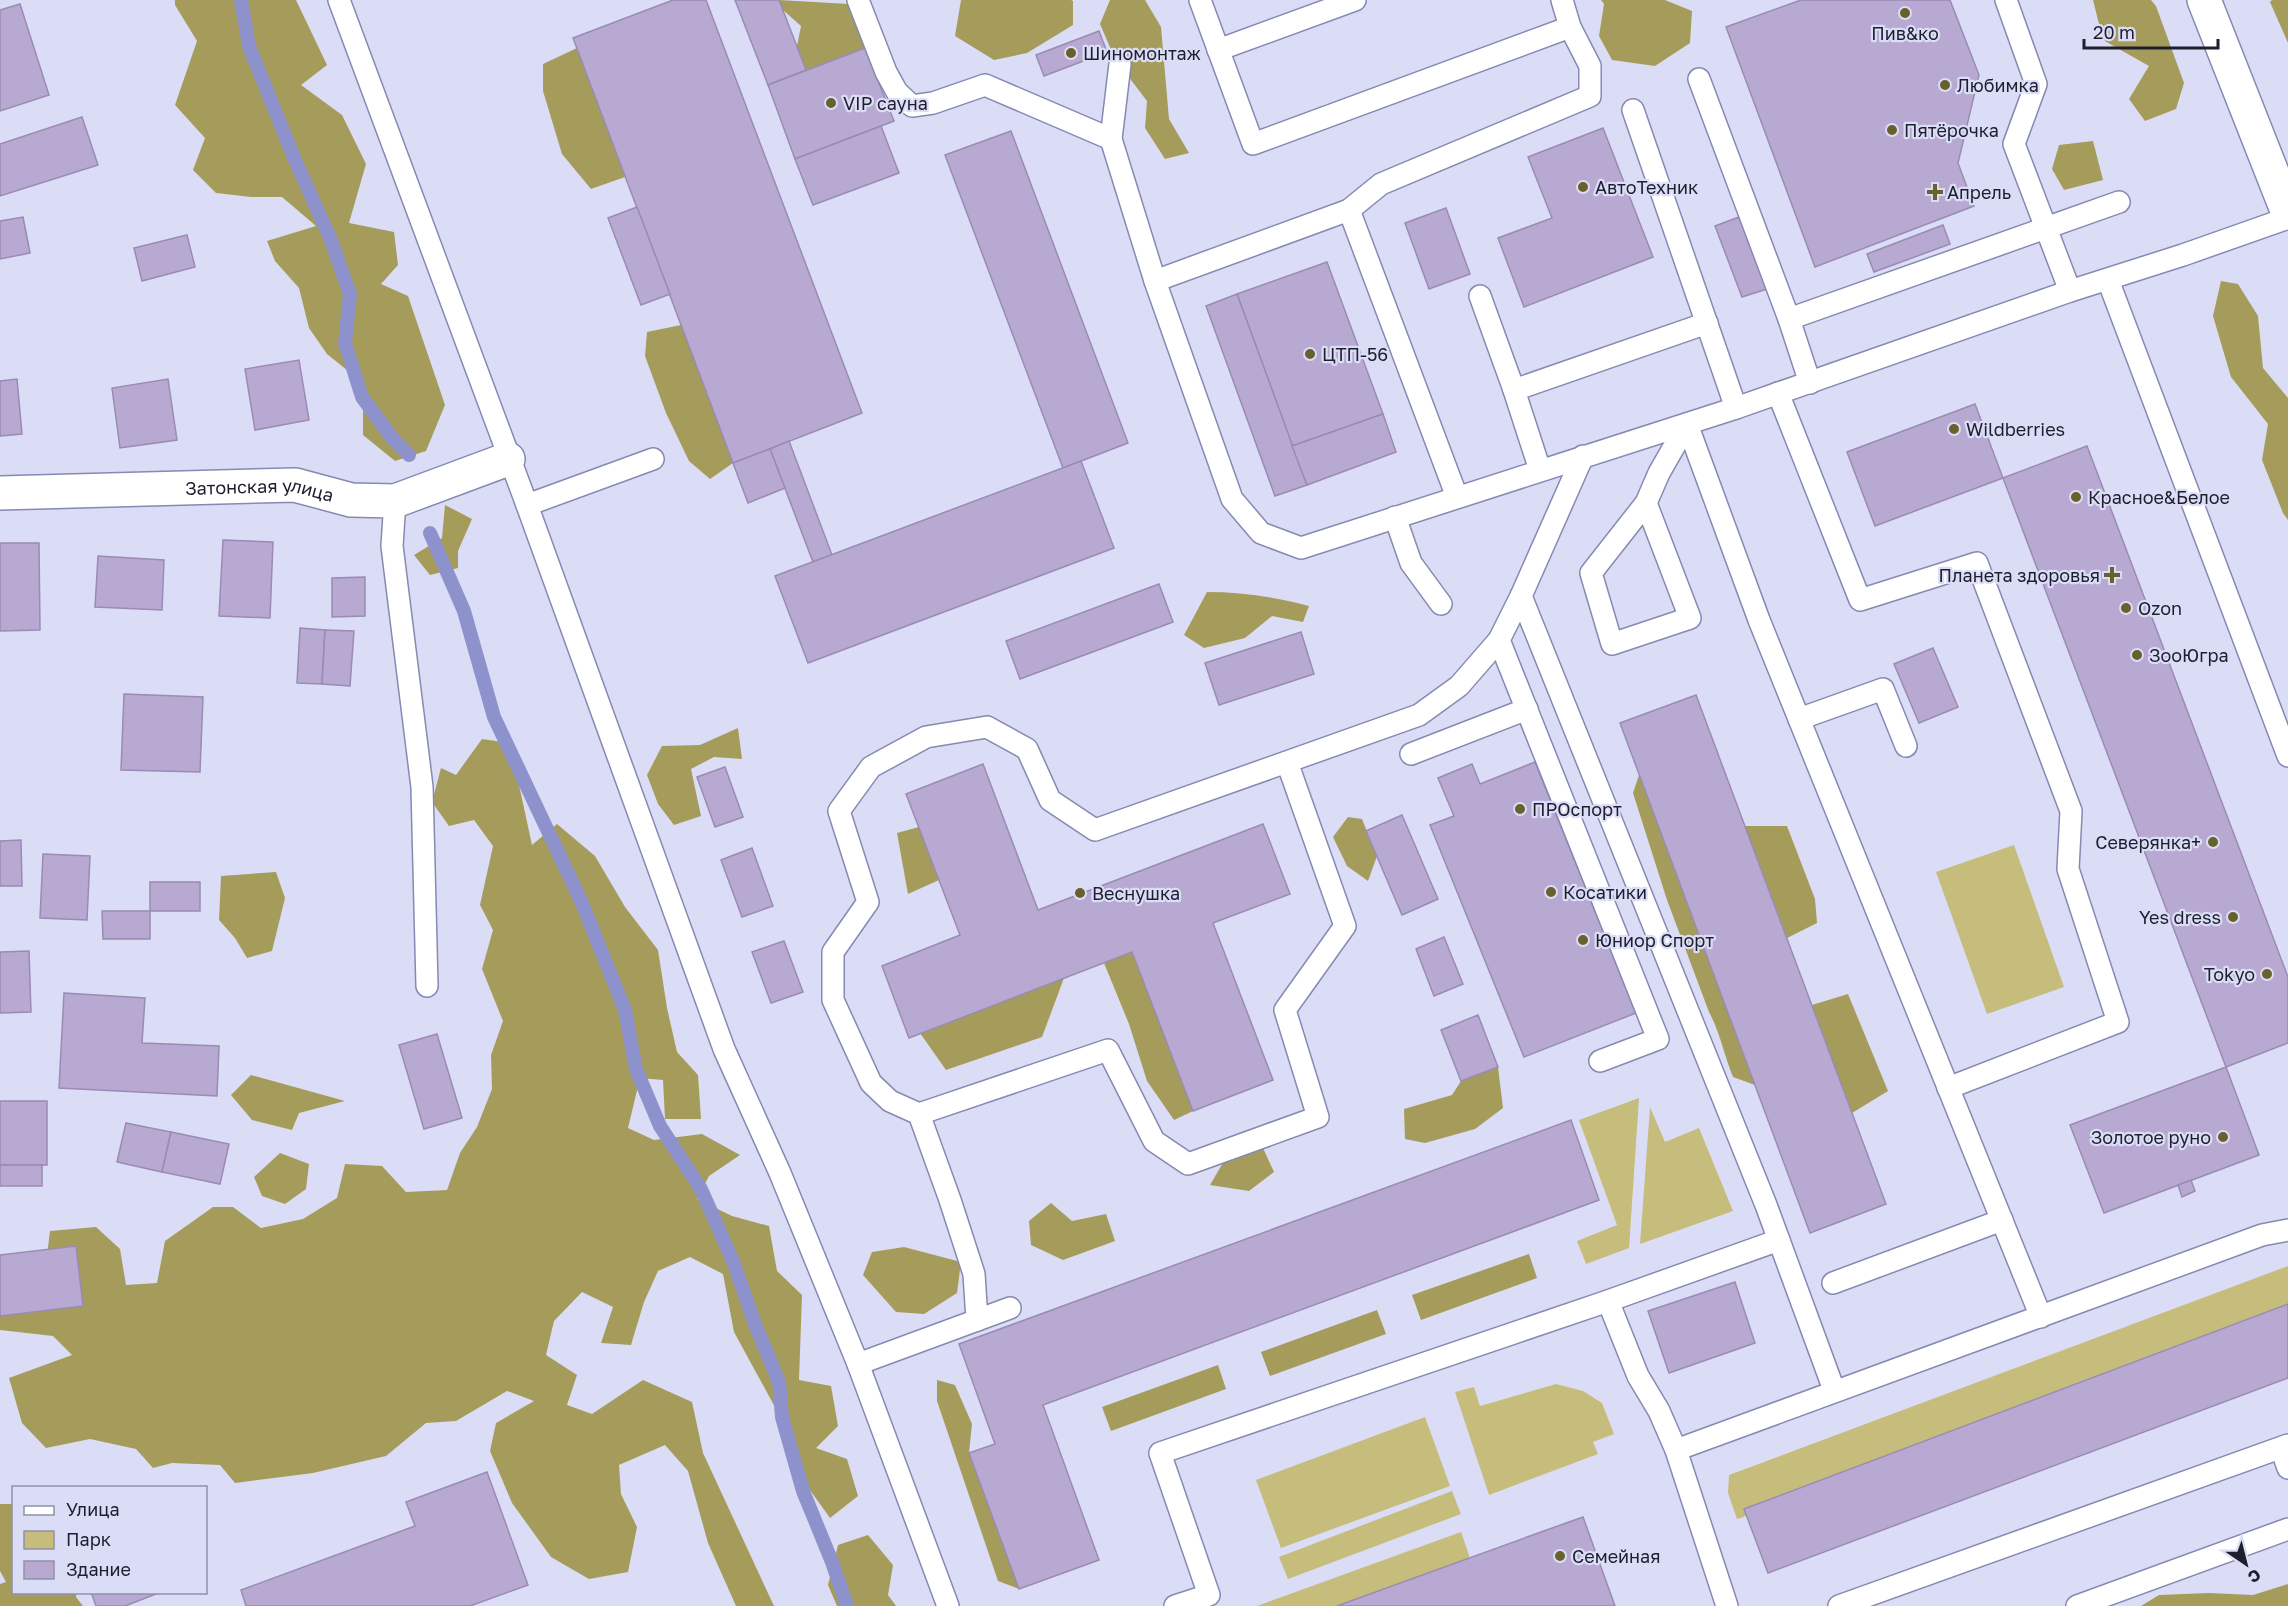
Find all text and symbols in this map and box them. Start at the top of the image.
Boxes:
marker: Пив&ко [1898,6,1912,20]
scale bar [2084,12,2218,50]
text: 20 m [2093,21,2135,43]
place label: Пив&ко [1871,22,1939,44]
place label: Шиномонтаж [1083,42,1201,64]
marker: Шиномонтаж [1064,46,1078,60]
place label: Любимка [1957,74,2039,96]
marker: Любимка [1938,78,1952,92]
place label: VIP сауна [843,92,928,114]
marker: VIP сауна [824,96,838,110]
place label: Пятёрочка [1904,119,1999,141]
marker: Пятёрочка [1885,123,1899,137]
place label: АвтоТехник [1595,176,1698,198]
marker: АвтоТехник [1576,180,1590,194]
place label: Апрель [1947,181,2011,203]
marker: Апрель [1928,185,1942,199]
place label: ЦТП-56 [1322,343,1388,365]
marker: ЦТП-56 [1303,347,1317,361]
place label: Wildberries [1966,418,2065,440]
marker: Wildberries [1947,422,1961,436]
street label: Затонская улица [185,474,336,506]
place label: Красное&Белое [2088,486,2230,508]
marker: Красное&Белое [2069,490,2083,504]
place label: Планета здоровья [1939,564,2100,586]
marker: Планета здоровья [2105,568,2119,582]
place label: Ozon [2138,597,2182,619]
marker: Ozon [2119,601,2133,615]
place label: ЗооЮгра [2149,644,2229,666]
marker: ЗооЮгра [2130,648,2144,662]
place label: ПРОспорт [1532,798,1622,820]
marker: ПРОспорт [1513,802,1527,816]
place label: Северянка+ [2095,831,2201,853]
marker: Северянка+ [2206,835,2220,849]
place label: Косатики [1563,881,1647,903]
place label: Веснушка [1092,882,1180,904]
marker: Косатики [1544,885,1558,899]
marker: Веснушка [1073,886,1087,900]
place label: Yes dress [2139,906,2221,928]
marker: Yes dress [2226,910,2240,924]
place label: Юниор Спорт [1595,929,1714,951]
marker: Юниор Спорт [1576,933,1590,947]
place label: Tokyo [2204,963,2255,985]
marker: Tokyo [2260,967,2274,981]
place label: Золотое руно [2091,1126,2211,1148]
marker: Золотое руно [2216,1130,2230,1144]
legend [12,1486,207,1594]
text: Улица [66,1498,120,1520]
text: Парк [66,1528,111,1550]
north arrow [2216,1534,2276,1594]
place label: Семейная [1572,1545,1660,1567]
marker: Семейная [1553,1549,1567,1563]
text: Здание [66,1558,131,1580]
text: С [2244,1565,2265,1588]

